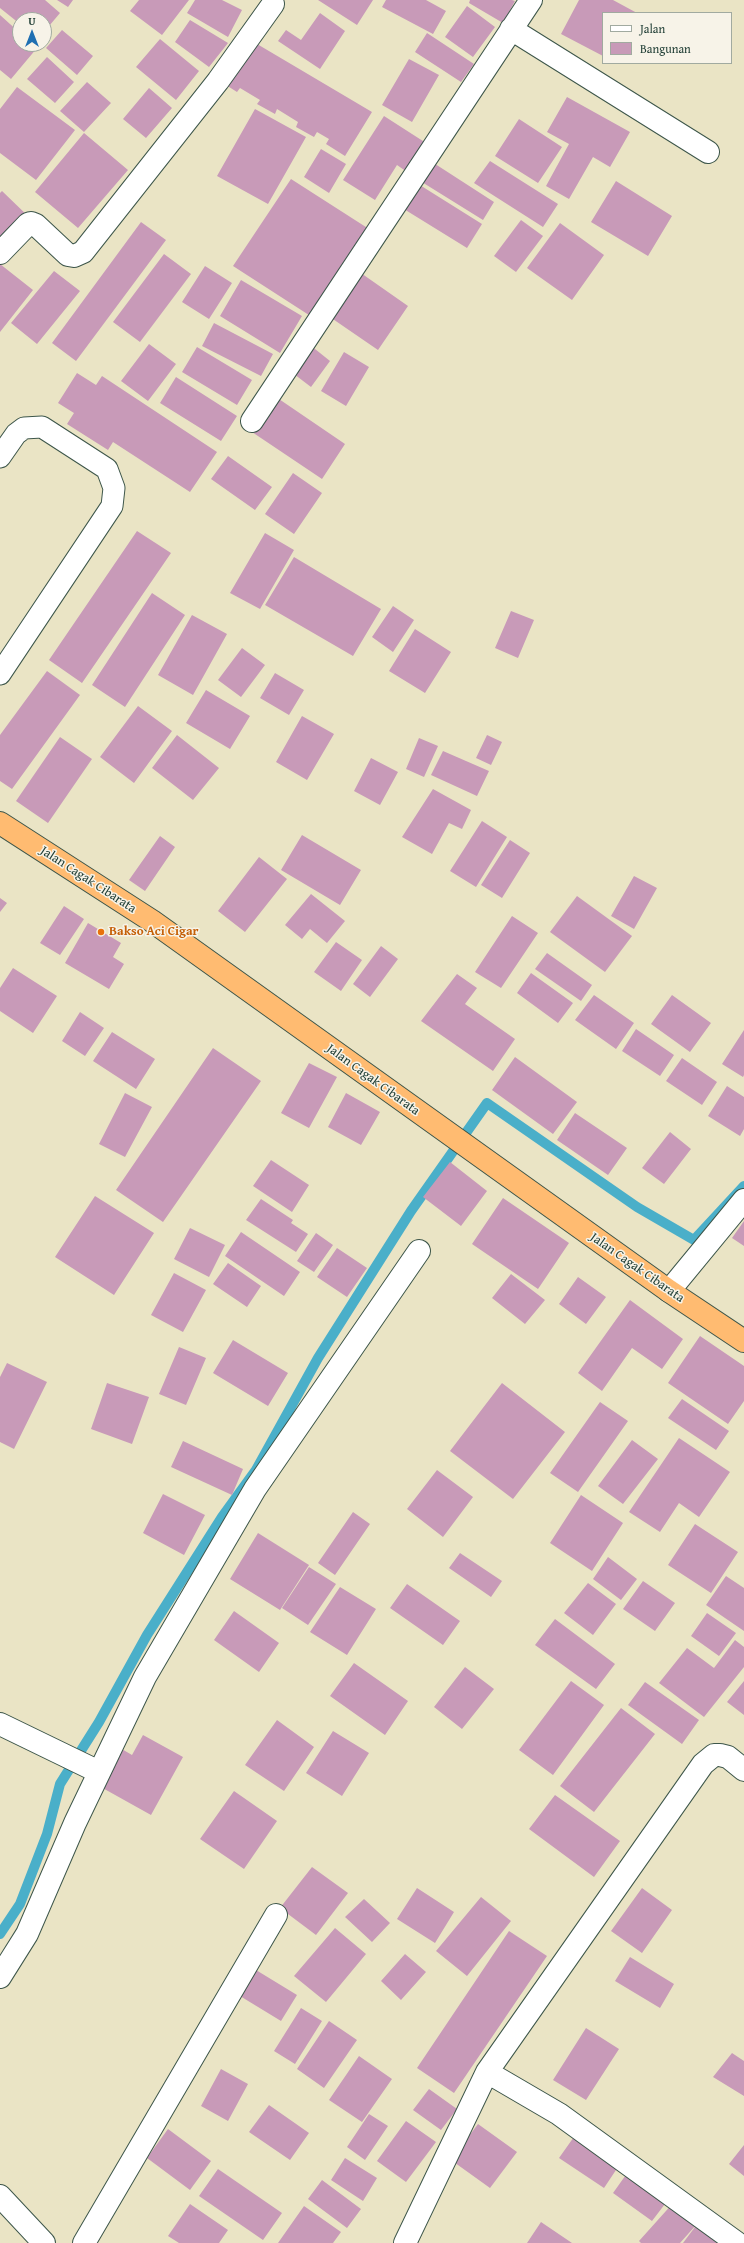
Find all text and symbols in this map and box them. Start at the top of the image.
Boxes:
north arrow [12,12,52,52]
legend [602,12,732,64]
text: U [28,13,36,29]
text: Jalan [640,20,665,37]
text: Bangunan [640,40,691,57]
street label: Jalan Cagak Cibarata [37,843,139,917]
place label: Bakso Aci Cigar [109,924,199,940]
marker: Bakso Aci Cigar [96,927,106,937]
street label: Jalan Cagak Cibarata [323,1041,423,1119]
street label: Jalan Cagak Cibarata [587,1230,687,1306]

